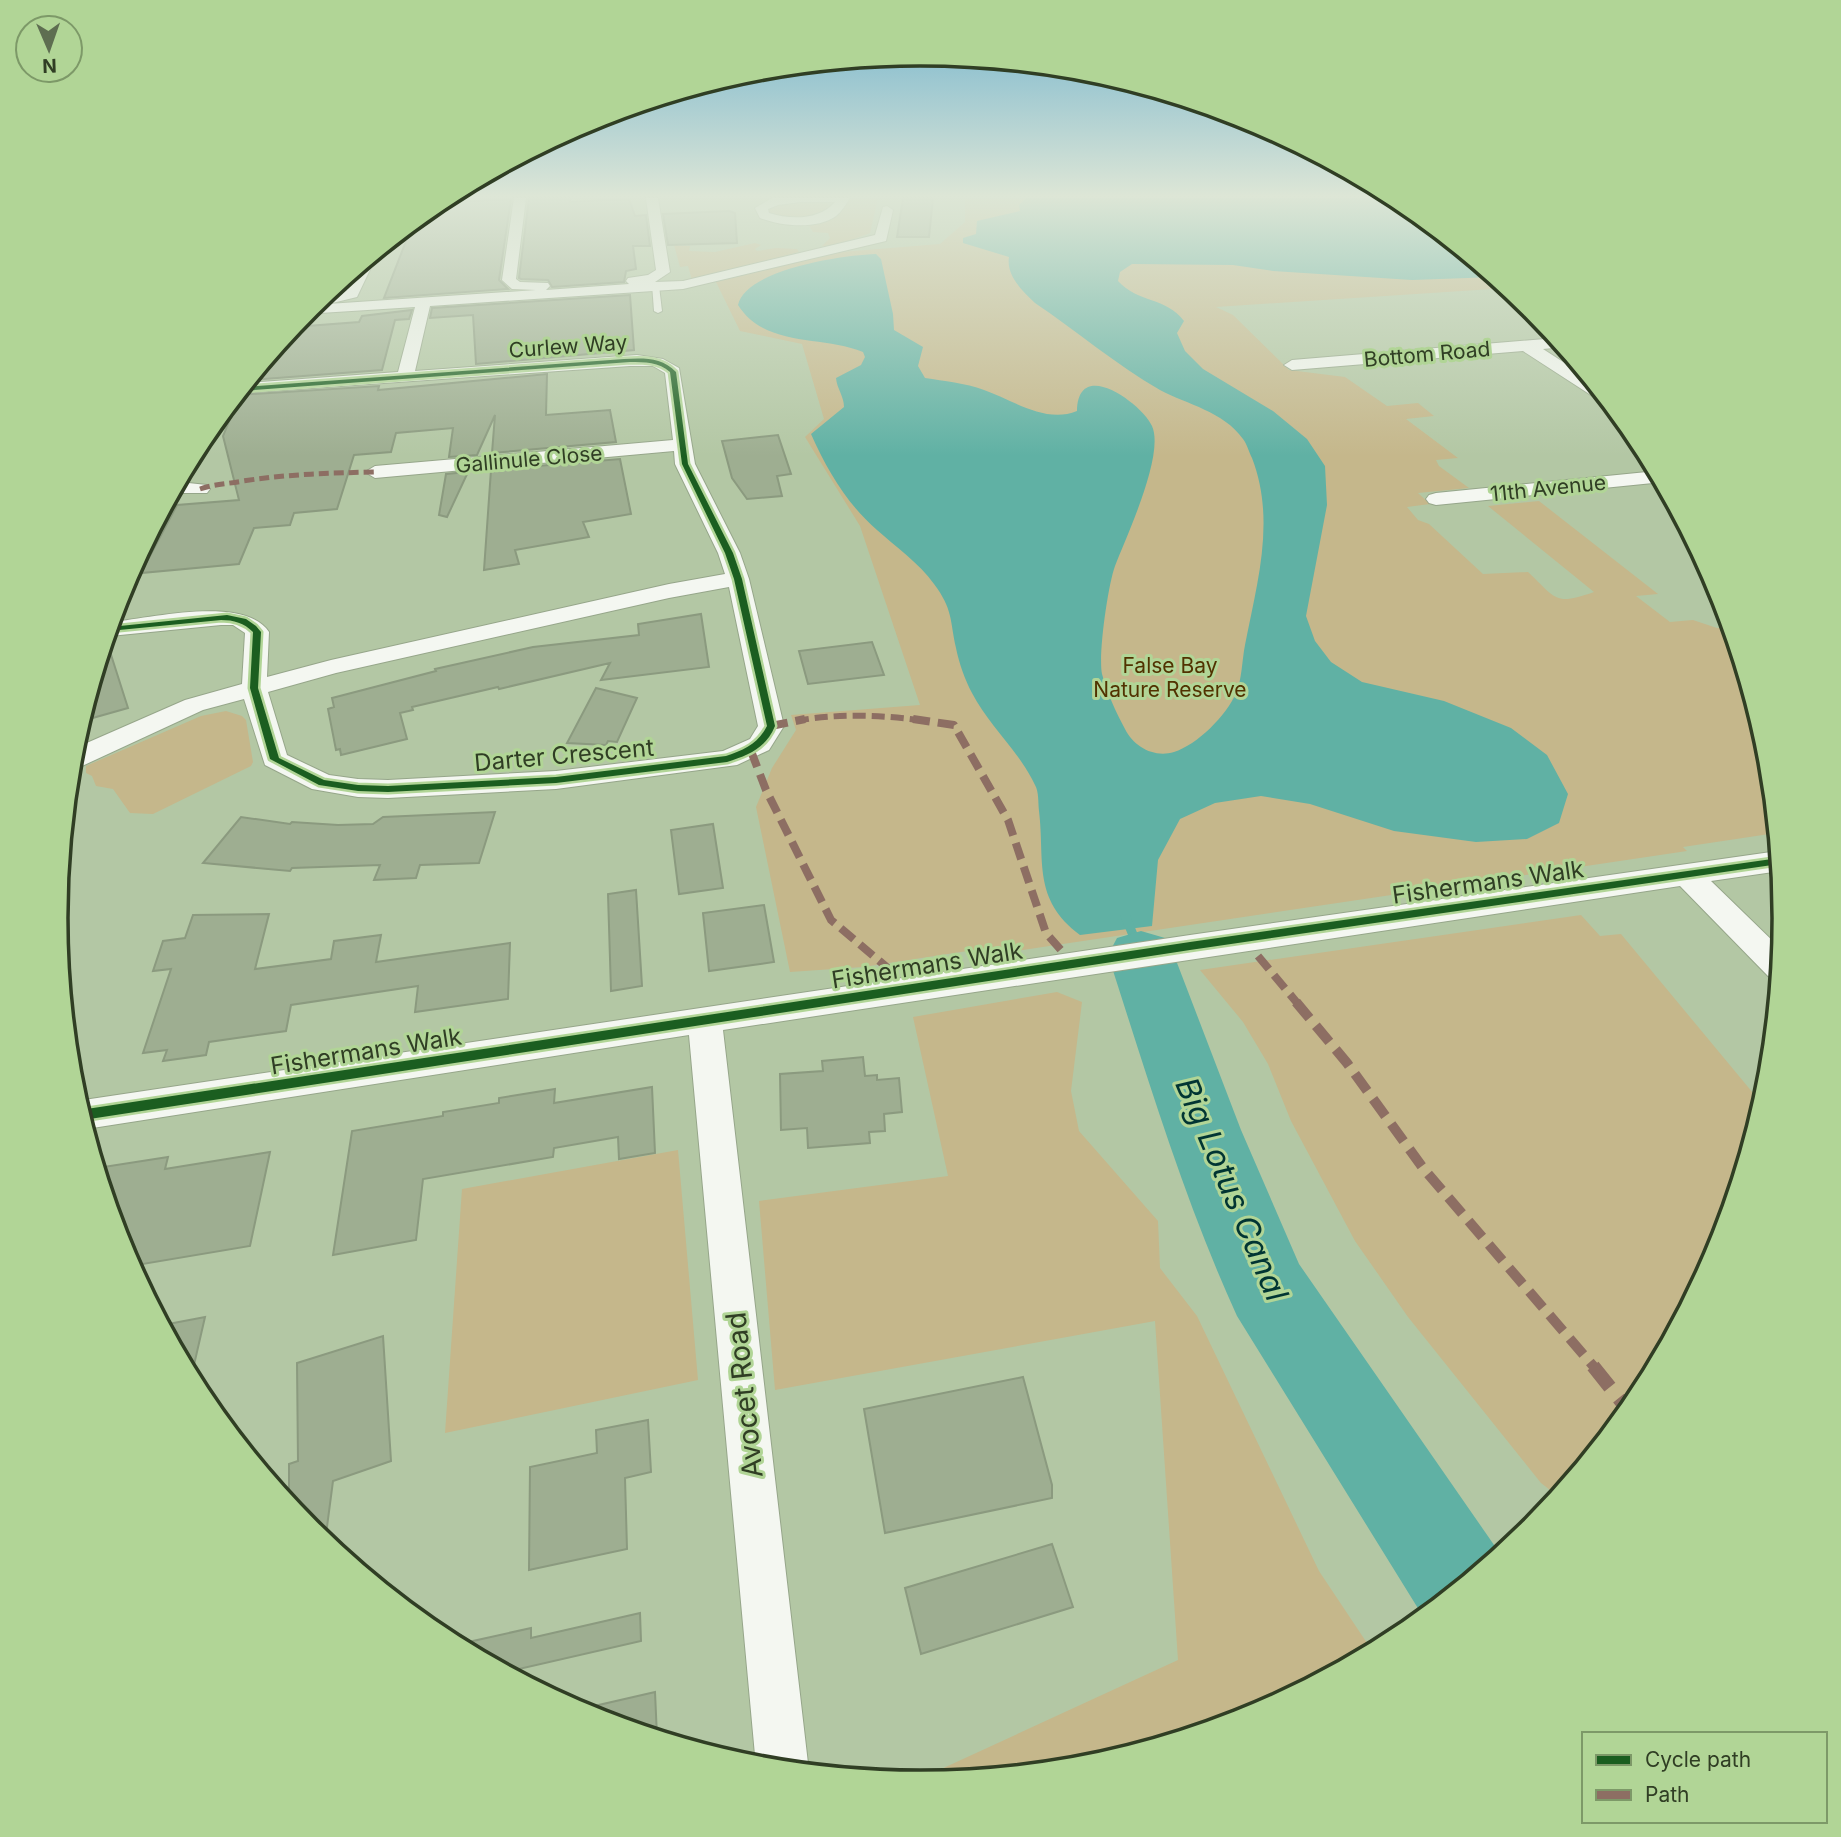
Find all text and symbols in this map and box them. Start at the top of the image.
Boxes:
north arrow [14,14,84,84]
text: N [42,54,57,77]
street label: Curlew Way [508,329,628,363]
street label: Bottom Road [1363,336,1491,372]
street label: Gallinule Close [455,440,603,478]
street label: 11th Avenue [1489,469,1607,507]
park label: False Bay Nature Reserve [1093,653,1247,702]
street label: Darter Crescent [473,733,655,777]
street label: Fishermans Walk [1390,854,1586,910]
street label: Fishermans Walk [829,936,1025,994]
street label: Fishermans Walk [268,1022,464,1080]
water label: Big Lotus Canal [1167,1071,1297,1307]
street label: Avocet Road [718,1311,770,1479]
legend [1582,1732,1827,1823]
text: Cycle path [1645,1747,1751,1772]
text: Path [1645,1782,1690,1807]

